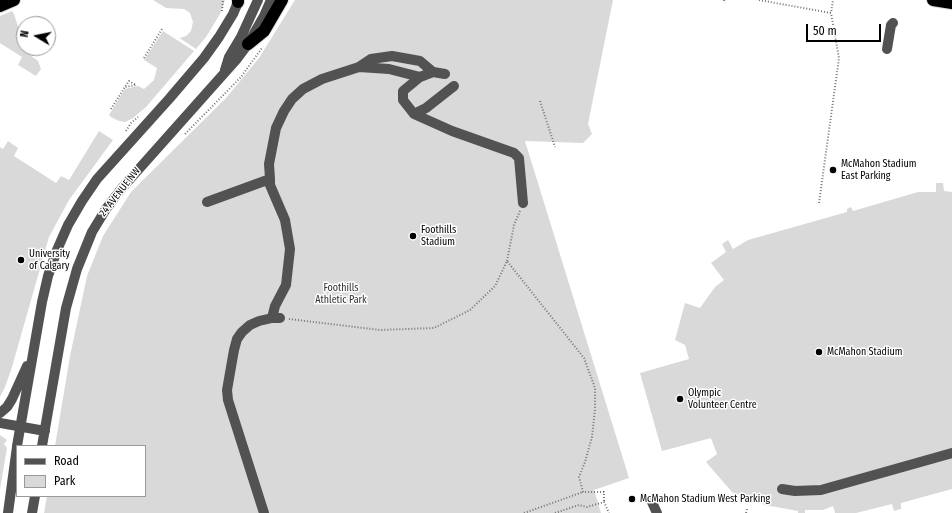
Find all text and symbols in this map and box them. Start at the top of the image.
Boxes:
north arrow [16,16,56,56]
scale bar [808,16,883,42]
text: 50 m [813,24,837,38]
text: N [18,30,32,38]
place label: McMahon Stadium East Parking [841,158,916,182]
street label: 24 AVENUE NW [97,165,143,219]
marker: McMahon Stadium East Parking [828,165,838,175]
place label: Foothills Stadium [421,224,456,248]
marker: Foothills Stadium [408,231,418,241]
place label: University of Calgary [29,248,70,272]
marker: University of Calgary [16,255,26,265]
park label: Foothills Athletic Park [315,282,367,306]
place label: McMahon Stadium [827,346,902,358]
marker: McMahon Stadium [814,347,824,357]
place label: Olympic Volunteer Centre [688,387,757,410]
marker: Olympic Volunteer Centre [675,394,685,404]
legend [16,445,146,497]
text: Road [54,454,79,468]
text: Park [54,474,75,488]
place label: McMahon Stadium West Parking [640,493,770,505]
marker: McMahon Stadium West Parking [627,494,637,504]

